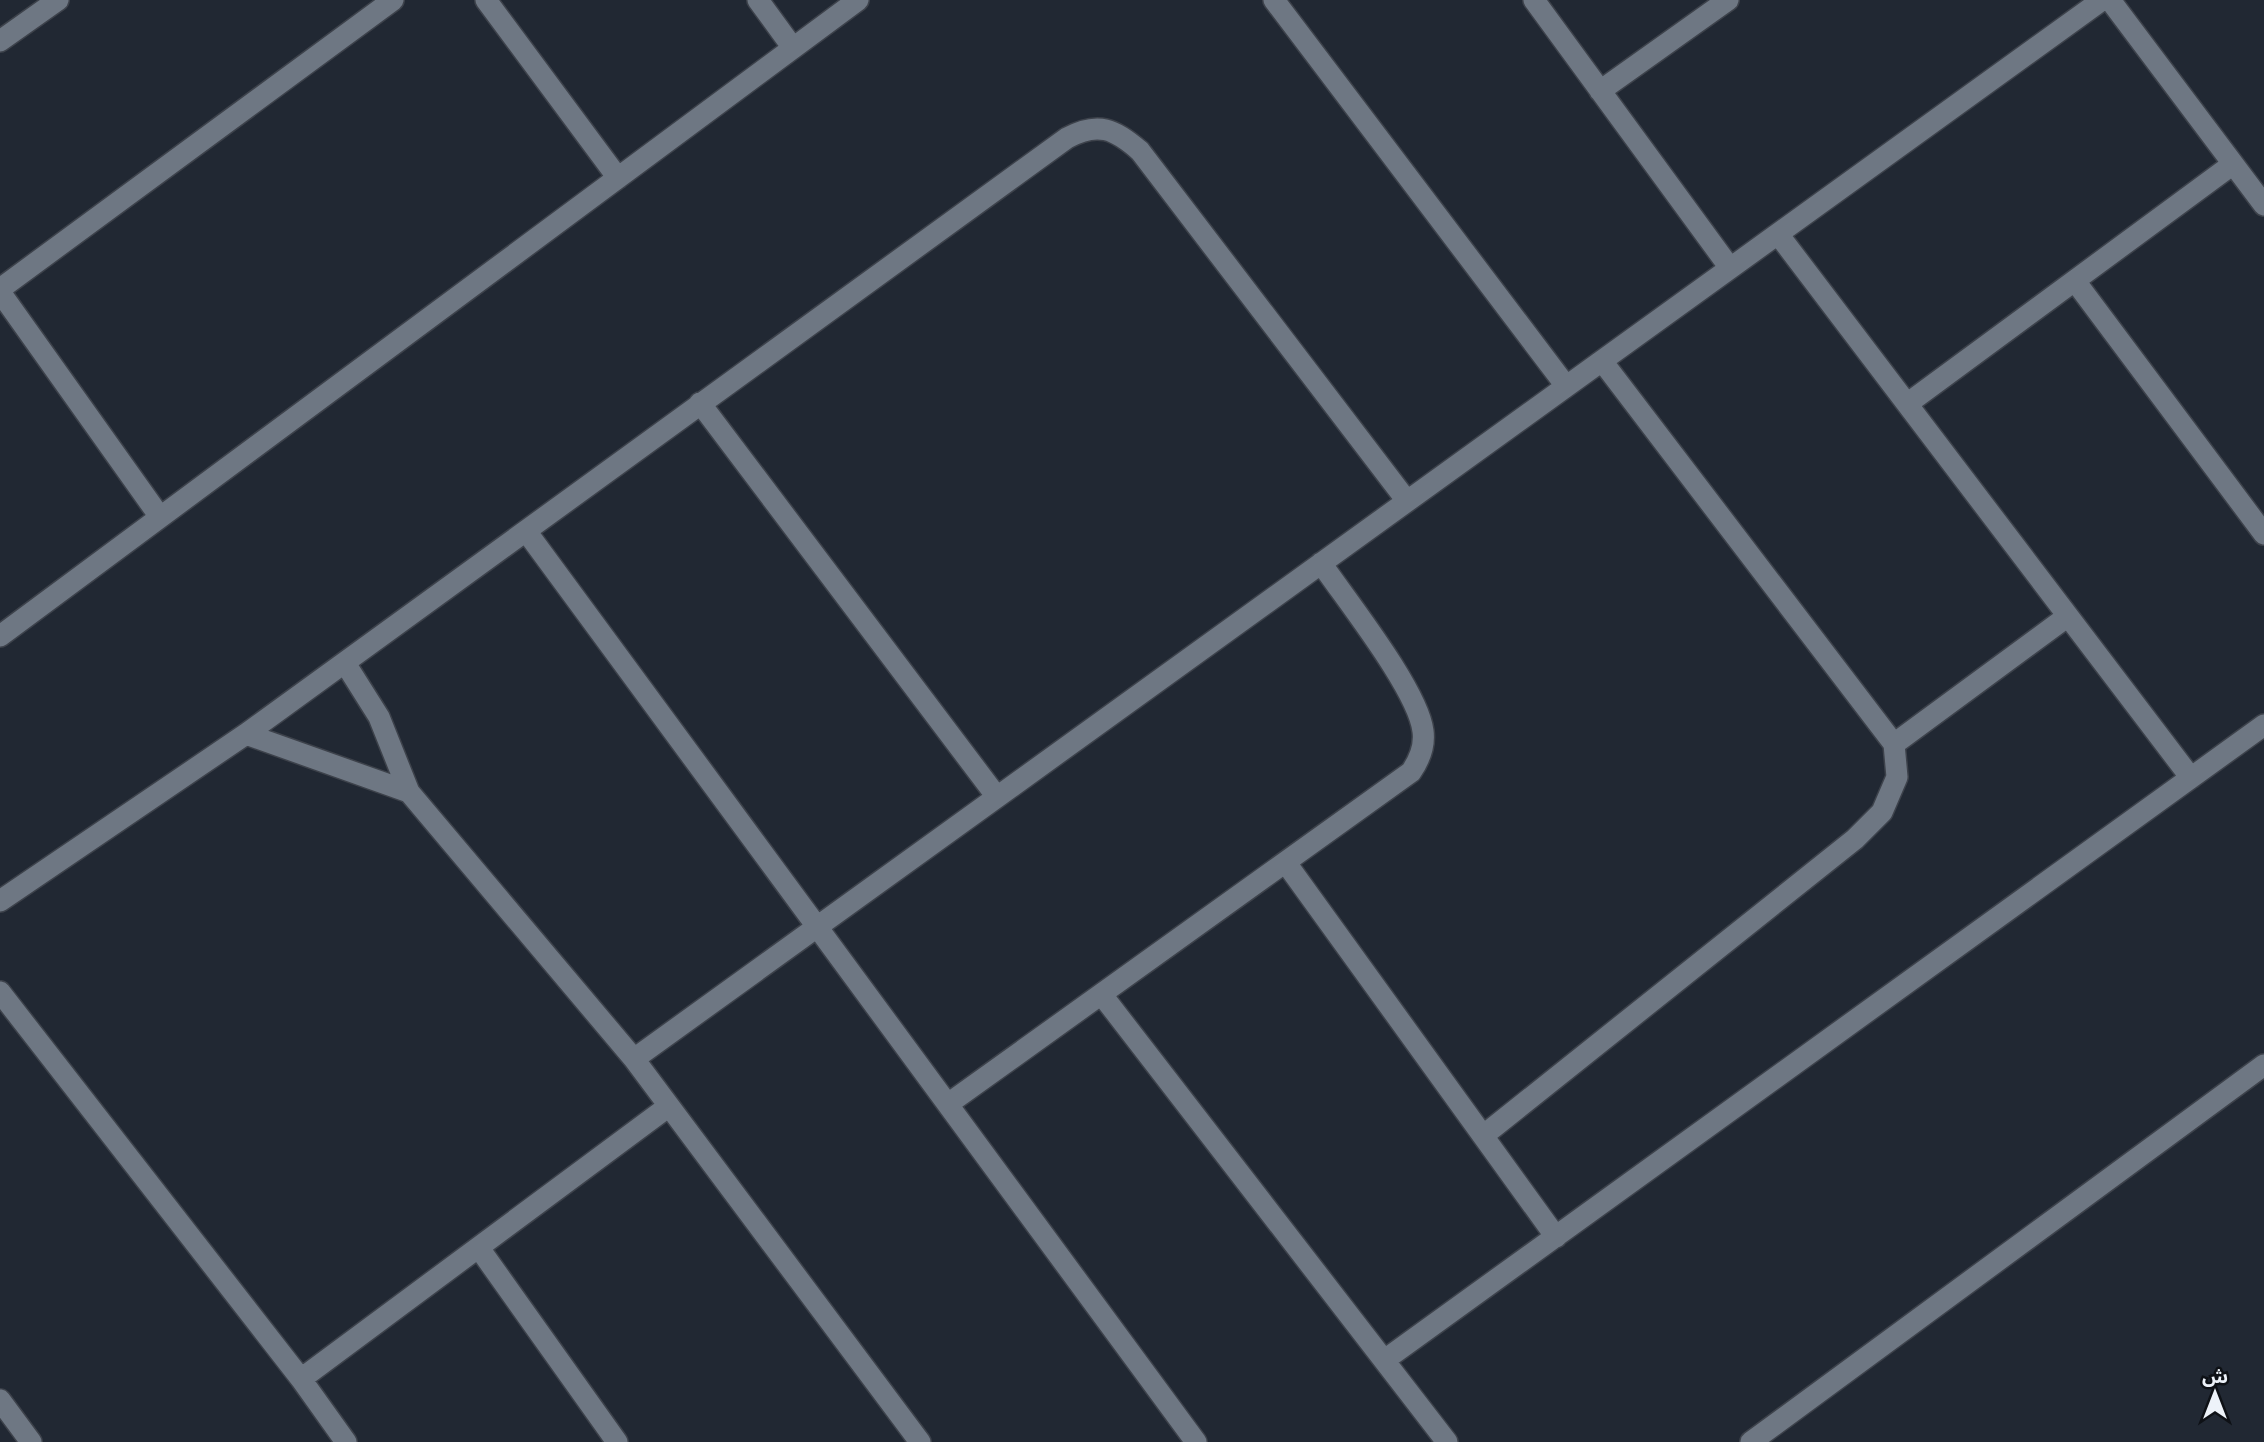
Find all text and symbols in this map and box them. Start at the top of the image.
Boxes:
north arrow [2180,1358,2250,1428]
text: ش [2202,1364,2228,1387]

